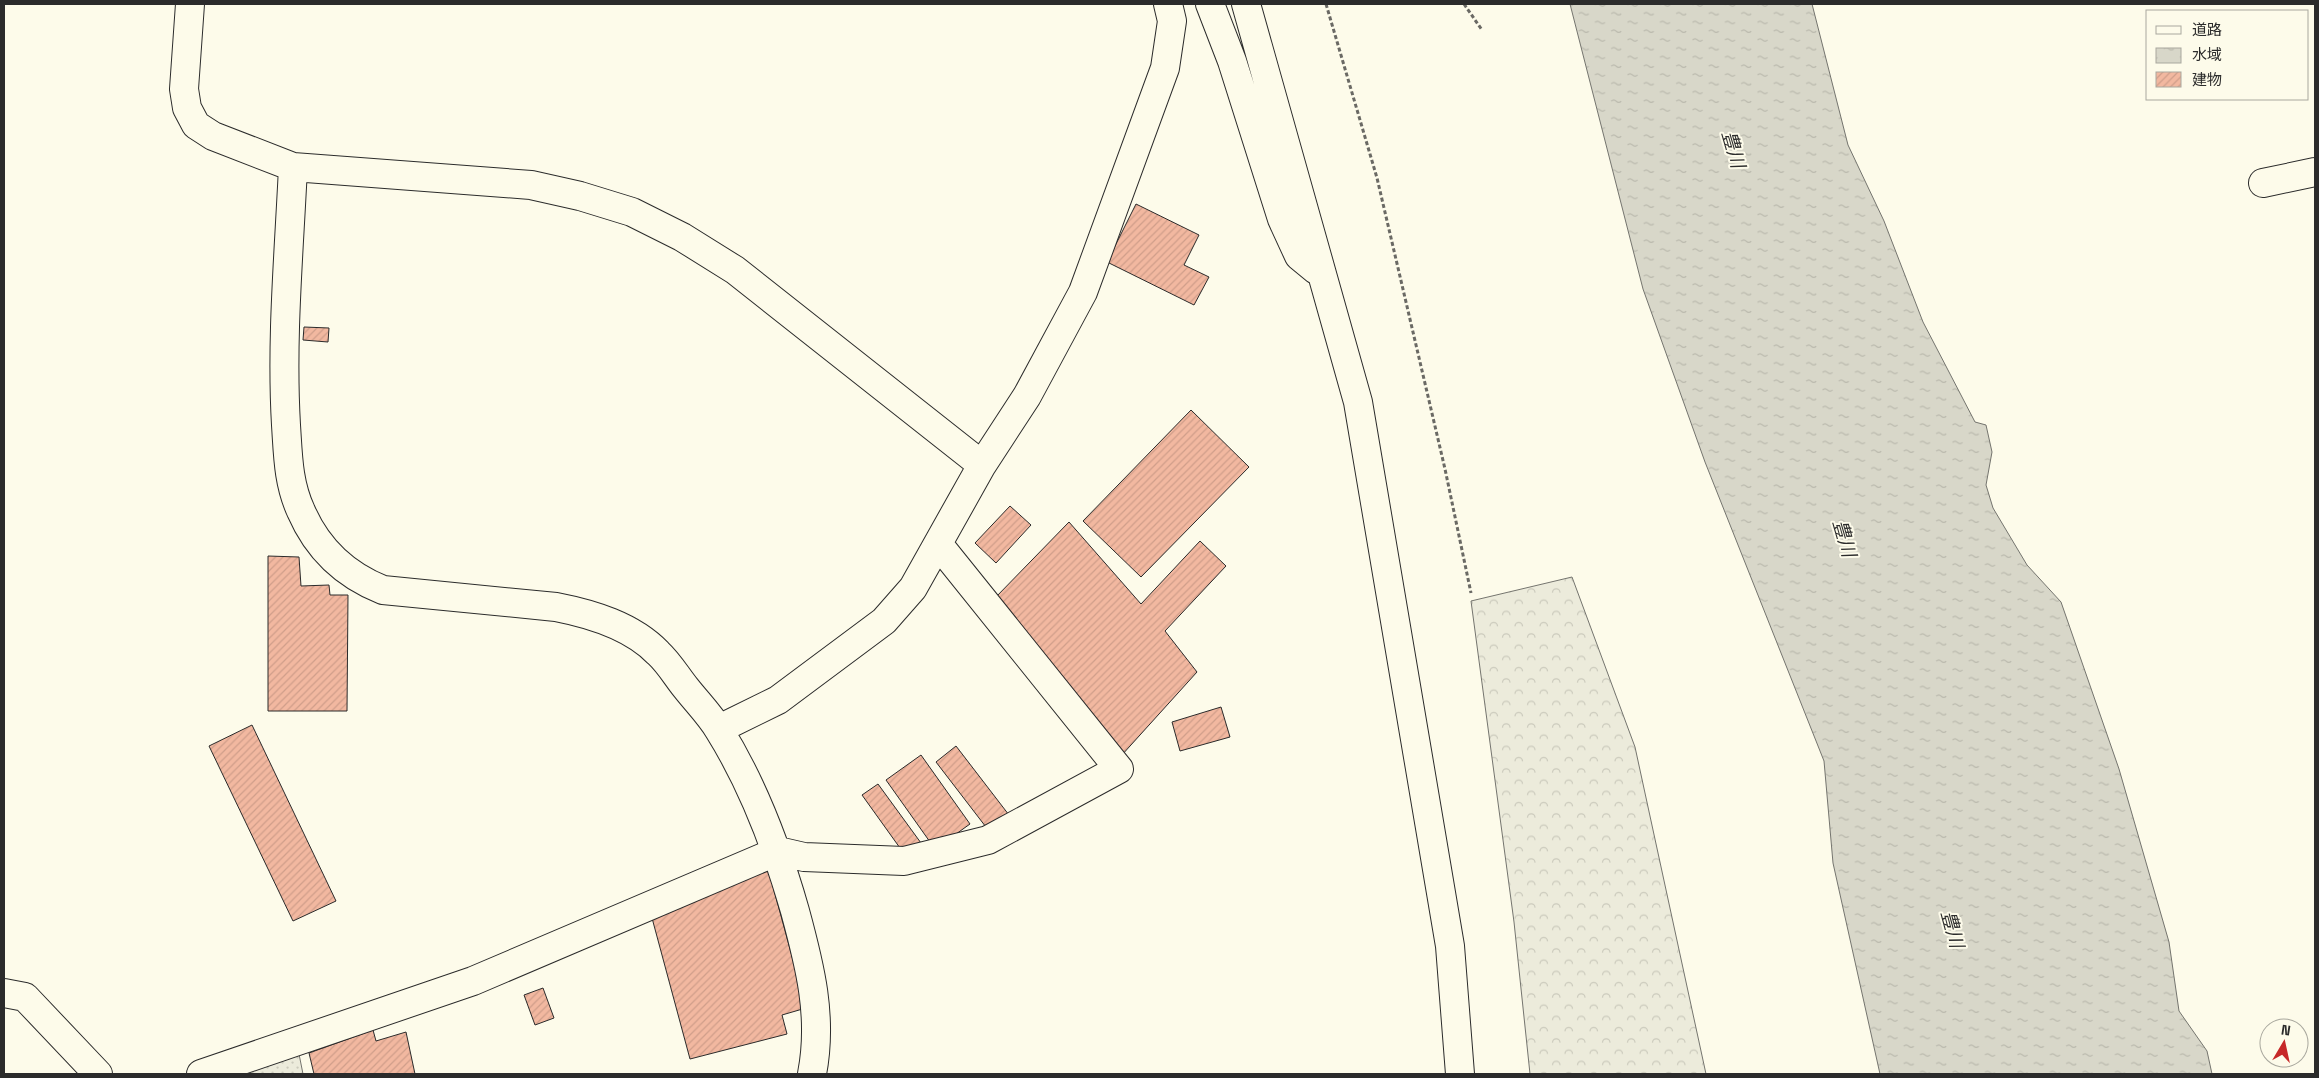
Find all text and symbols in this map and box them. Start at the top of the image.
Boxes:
legend [2146,10,2309,100]
text: 道路 [2192,20,2222,39]
text: 水域 [2192,45,2222,64]
text: 建物 [2192,70,2222,89]
water label: 豊川 [1716,127,1751,173]
water label: 豊川 [1827,516,1862,562]
water label: 豊川 [1936,908,1970,953]
north arrow [2259,1018,2309,1068]
text: N [2280,1021,2292,1040]

